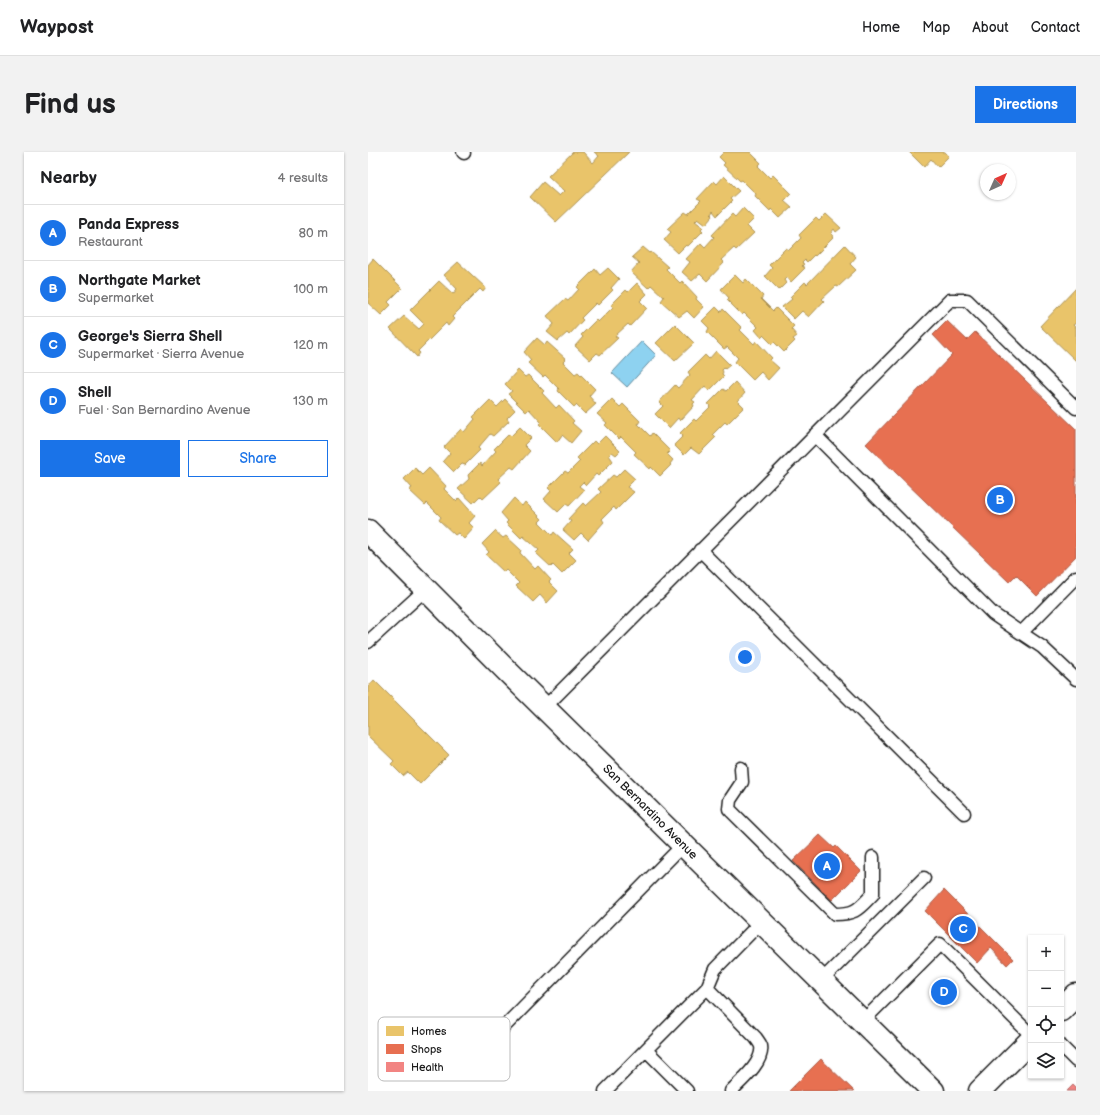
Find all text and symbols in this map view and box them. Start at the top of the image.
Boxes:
text: Waypost [20,16,94,39]
text: Home [862,19,900,36]
text: Map [922,19,950,36]
text: About [972,19,1009,36]
text: Contact [1031,19,1080,36]
button: Directions [975,86,1076,123]
text: Find us [24,88,116,121]
north arrow [980,164,1016,200]
text: Nearby [40,168,97,188]
text: 4 results [278,170,328,186]
text: Panda Express [78,215,179,234]
text: A [49,225,57,241]
text: 80 m [299,225,328,241]
text: Restaurant [78,234,143,250]
text: Northgate Market [78,271,201,290]
text: B [48,281,58,297]
text: 100 m [293,281,328,297]
text: Supermarket [78,290,154,306]
text: George's Sierra Shell [78,327,222,346]
text: C [48,337,58,353]
text: 120 m [293,337,328,353]
text: Supermarket · Sierra Avenue [78,346,244,362]
text: Shell [78,383,111,402]
text: D [48,393,58,409]
text: 130 m [293,393,328,409]
text: Fuel · San Bernardino Avenue [78,402,251,418]
button: Save [40,440,180,477]
button: Share [188,440,328,477]
pin: B [987,485,1013,515]
your location [735,647,755,667]
street label: San Bernardino Avenue [599,761,701,863]
pin: A [814,851,840,881]
pin: C [950,914,976,944]
map controls [1028,935,1064,1079]
button: + [1028,935,1064,971]
button: − [1028,971,1064,1007]
pin: D [931,977,957,1007]
button: locate [1028,1007,1064,1043]
legend [378,1017,510,1081]
text: Homes [411,1025,447,1038]
text: Shops [411,1043,442,1056]
button: layers [1028,1043,1064,1079]
text: Health [411,1061,444,1074]

